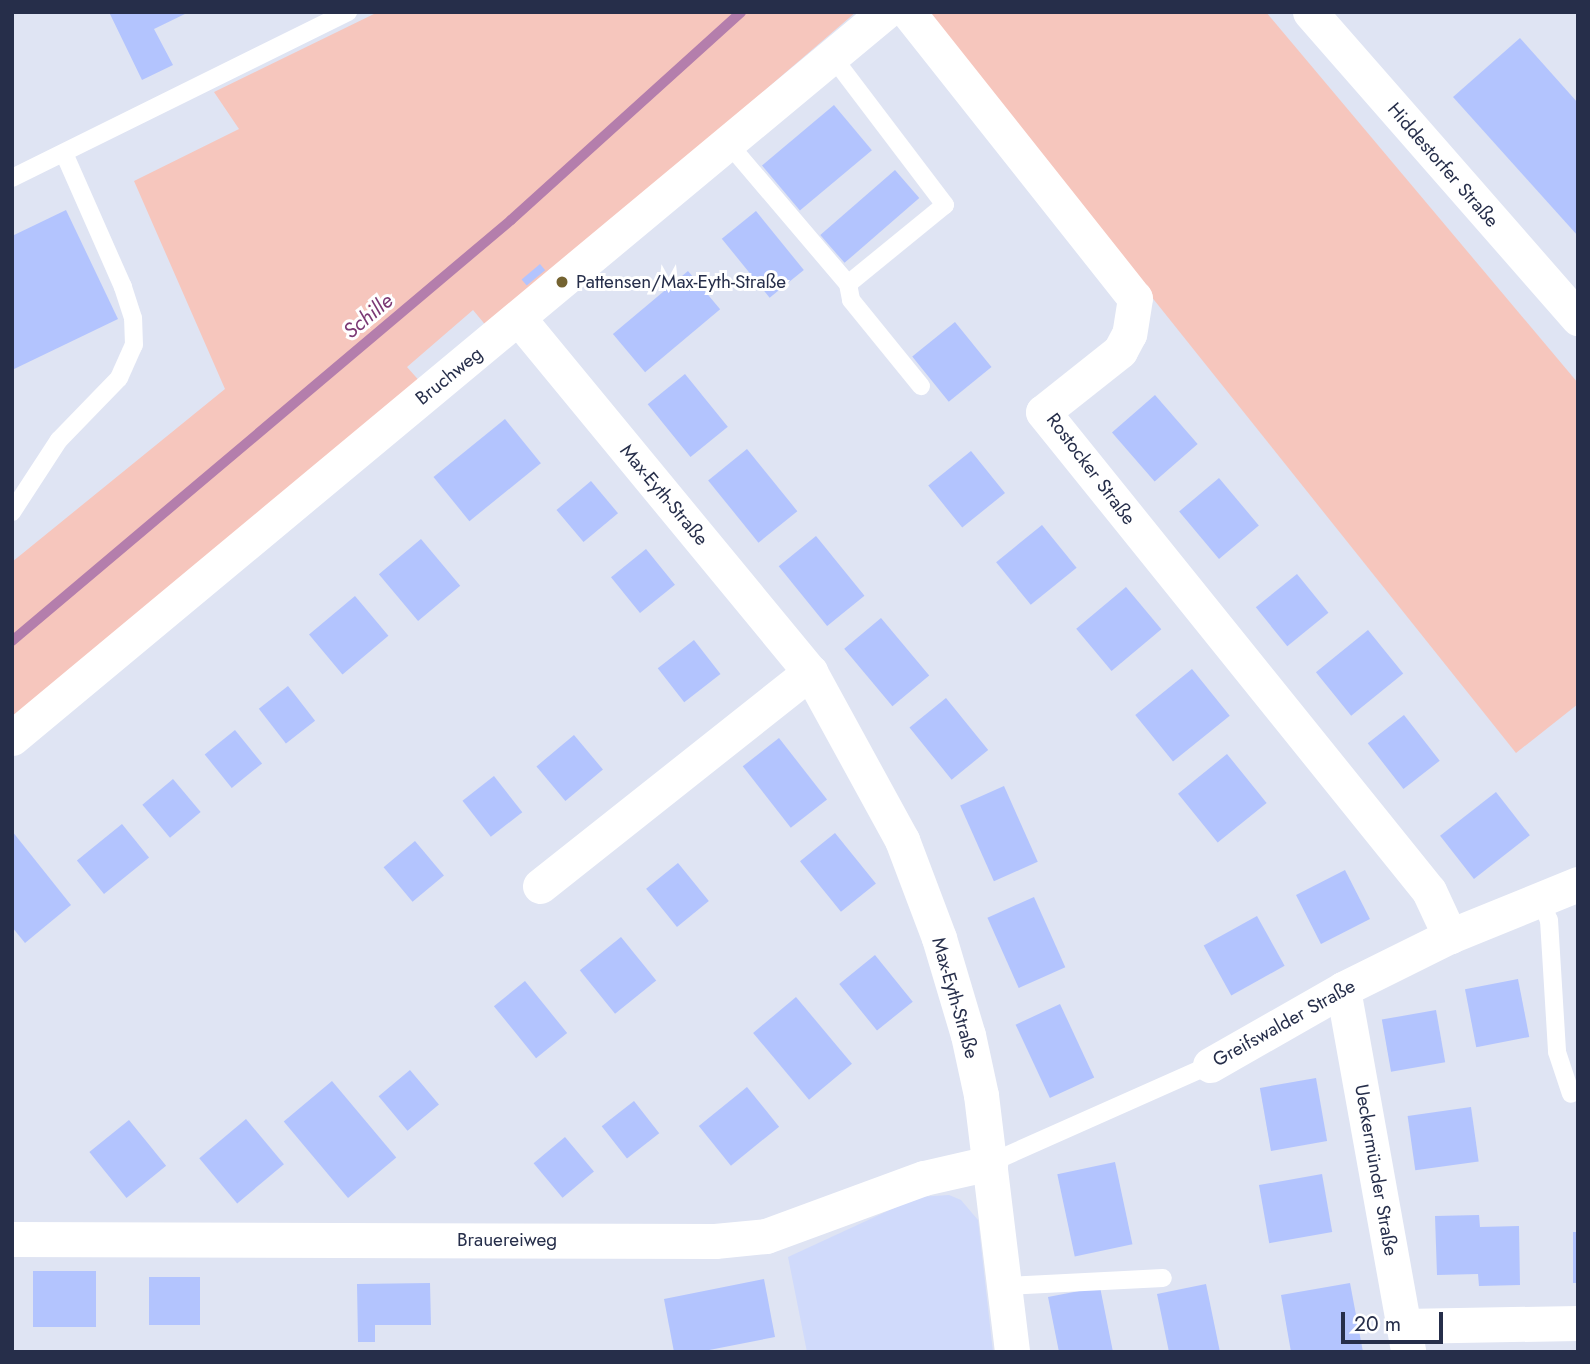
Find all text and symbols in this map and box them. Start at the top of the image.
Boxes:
street label: Hiddestorfer Straße [1383,98,1503,232]
place label: Pattensen/Max-Eyth-Straße [576,271,786,293]
marker: Pattensen/Max-Eyth-Straße [554,274,570,290]
water label: Schille [338,288,398,344]
street label: Bruchweg [411,342,487,410]
street label: Rostocker Straße [1042,409,1140,529]
street label: Max-Eyth-Straße [615,440,713,550]
street label: Max-Eyth-Straße [927,935,983,1061]
street label: Greifswalder Straße [1209,974,1359,1072]
street label: Ueckermünder Straße [1350,1082,1402,1258]
street label: Brauereiweg [457,1229,557,1251]
scale bar [1345,1298,1446,1342]
text: 20 m [1354,1309,1401,1339]

